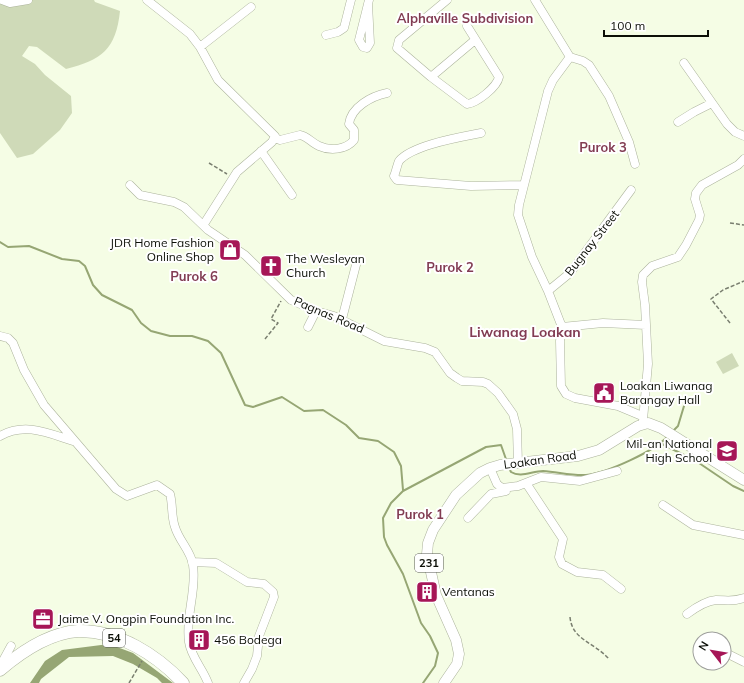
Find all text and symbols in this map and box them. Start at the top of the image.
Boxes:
district label: Alphaville Subdivision [397,10,533,26]
scale bar [604,12,708,38]
text: 100 m [610,18,645,33]
district label: Purok 3 [579,139,627,155]
street label: Bugnay Street [561,207,622,279]
place label: JDR Home Fashion Online Shop [110,235,214,264]
shop icon: JDR Home Fashion Online Shop [217,237,243,263]
place label: The Wesleyan Church [286,251,365,280]
church icon: The Wesleyan Church [258,253,284,279]
district label: Purok 2 [426,259,474,275]
district label: Purok 6 [170,268,218,284]
street label: Pagnas Road [292,293,367,336]
district label: Liwanag Loakan [469,323,581,341]
place label: Loakan Liwanag Barangay Hall [620,378,712,407]
public building icon: Loakan Liwanag Barangay Hall [591,380,617,406]
place label: Mil-an National High School [626,436,712,465]
school or university icon: Mil-an National High School [714,438,740,464]
street label: Loakan Road [503,447,577,472]
district label: Purok 1 [396,506,444,522]
road number: 231 [415,554,443,572]
building icon: Ventanas [414,579,440,605]
place label: Ventanas [442,584,495,599]
office icon: Jaime V. Ongpin Foundation Inc. [30,606,56,632]
place label: Jaime V. Ongpin Foundation Inc. [58,611,234,626]
building icon: 456 Bodega [186,627,212,653]
road number: 54 [103,629,125,647]
north arrow [692,631,732,671]
place label: 456 Bodega [214,632,282,647]
text: N [695,639,712,653]

